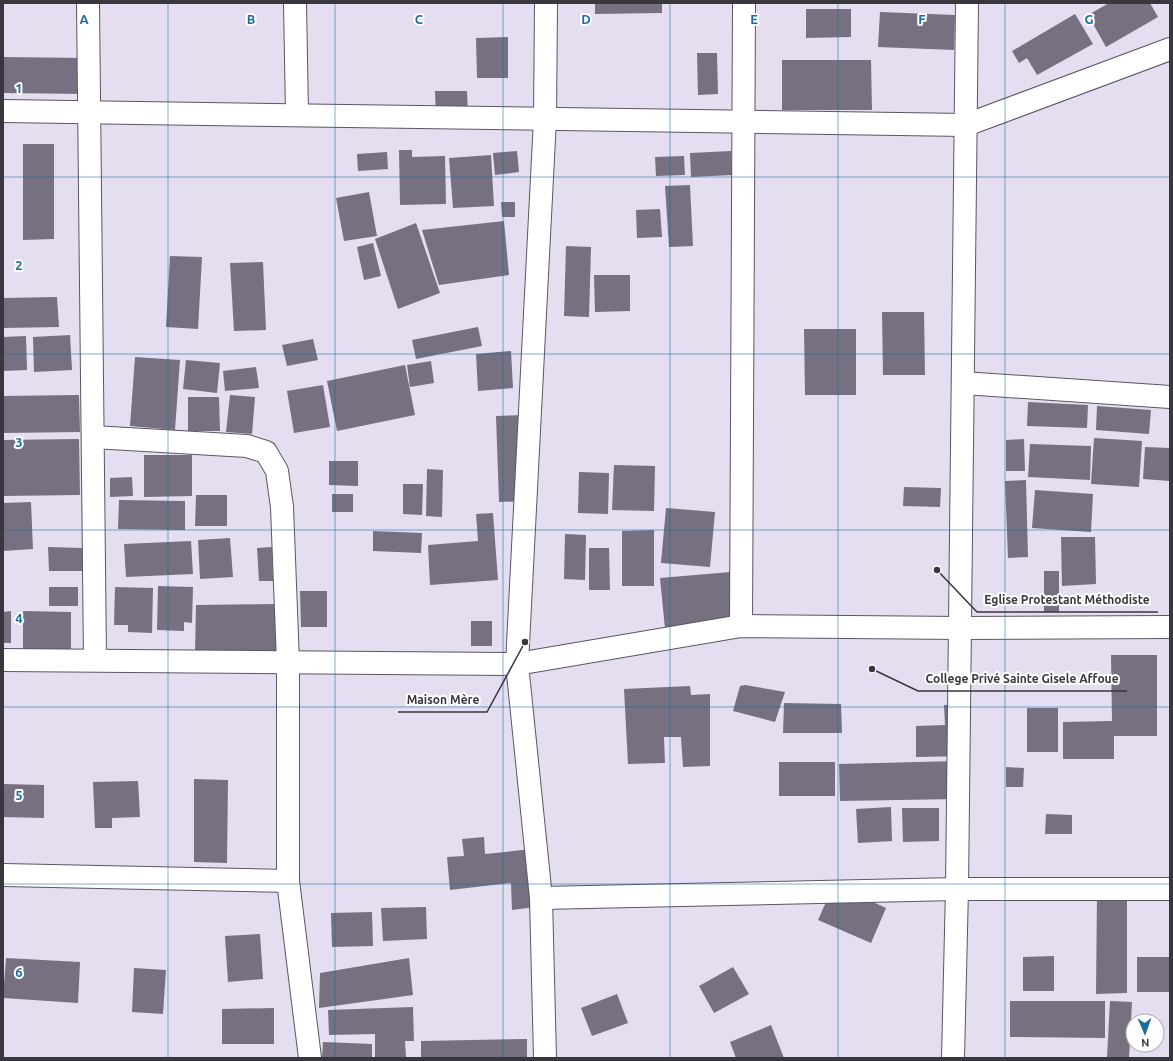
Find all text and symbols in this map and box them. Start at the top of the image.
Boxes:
text: A [79,12,89,26]
text: B [247,12,256,26]
text: C [415,12,424,26]
text: D [581,12,591,26]
text: E [750,12,758,26]
text: F [918,12,926,26]
text: G [1085,12,1094,26]
text: 1 [15,81,23,95]
text: 2 [15,258,23,272]
text: 3 [15,435,23,449]
callout: Eglise Protestant Méthodiste [977,588,1158,612]
text: Eglise Protestant Méthodiste [984,593,1150,606]
text: 4 [15,611,23,625]
callout: College Privé Sainte Gisele Affoue [918,667,1127,691]
text: College Privé Sainte Gisele Affoue [925,672,1119,685]
callout: Maison Mère [398,688,487,712]
text: Maison Mère [407,693,479,706]
text: 5 [15,788,23,802]
text: 6 [15,965,23,979]
north arrow [1125,1013,1165,1053]
text: N [1141,1037,1150,1049]

